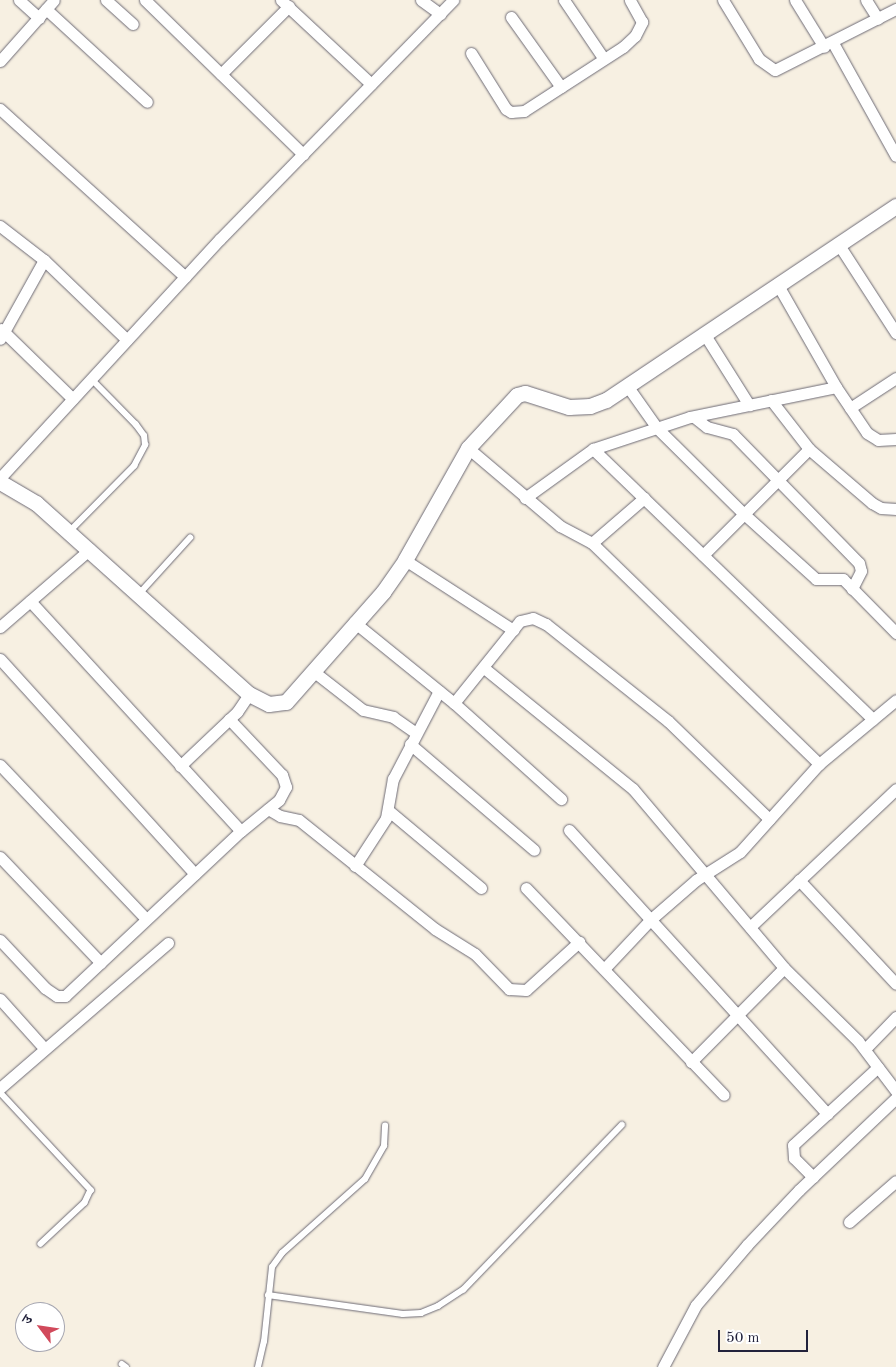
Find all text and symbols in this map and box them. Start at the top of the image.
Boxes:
north arrow [15,1302,65,1352]
text: उ [20,1313,36,1326]
scale bar [721,1320,811,1352]
text: 50 m [726,1331,760,1346]

